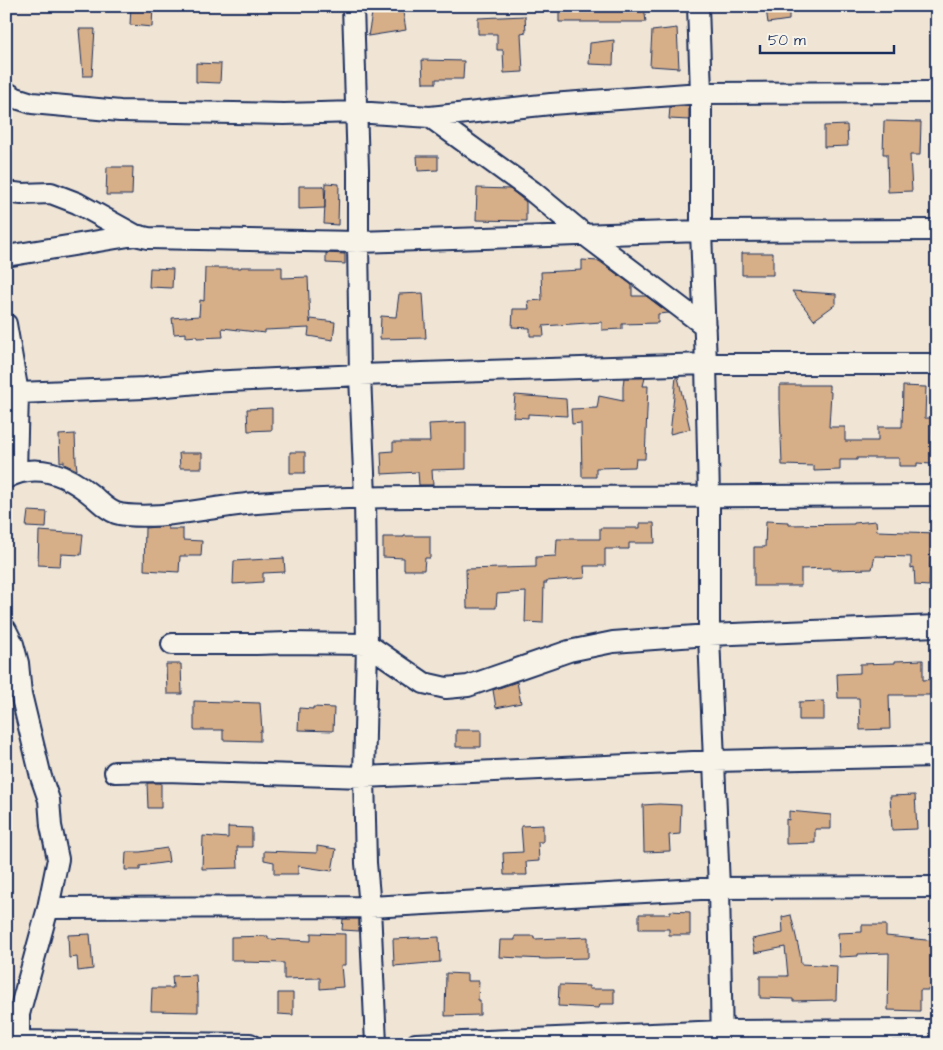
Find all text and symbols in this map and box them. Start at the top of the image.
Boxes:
scale bar [760,22,894,54]
text: 50 m [768,30,806,51]

